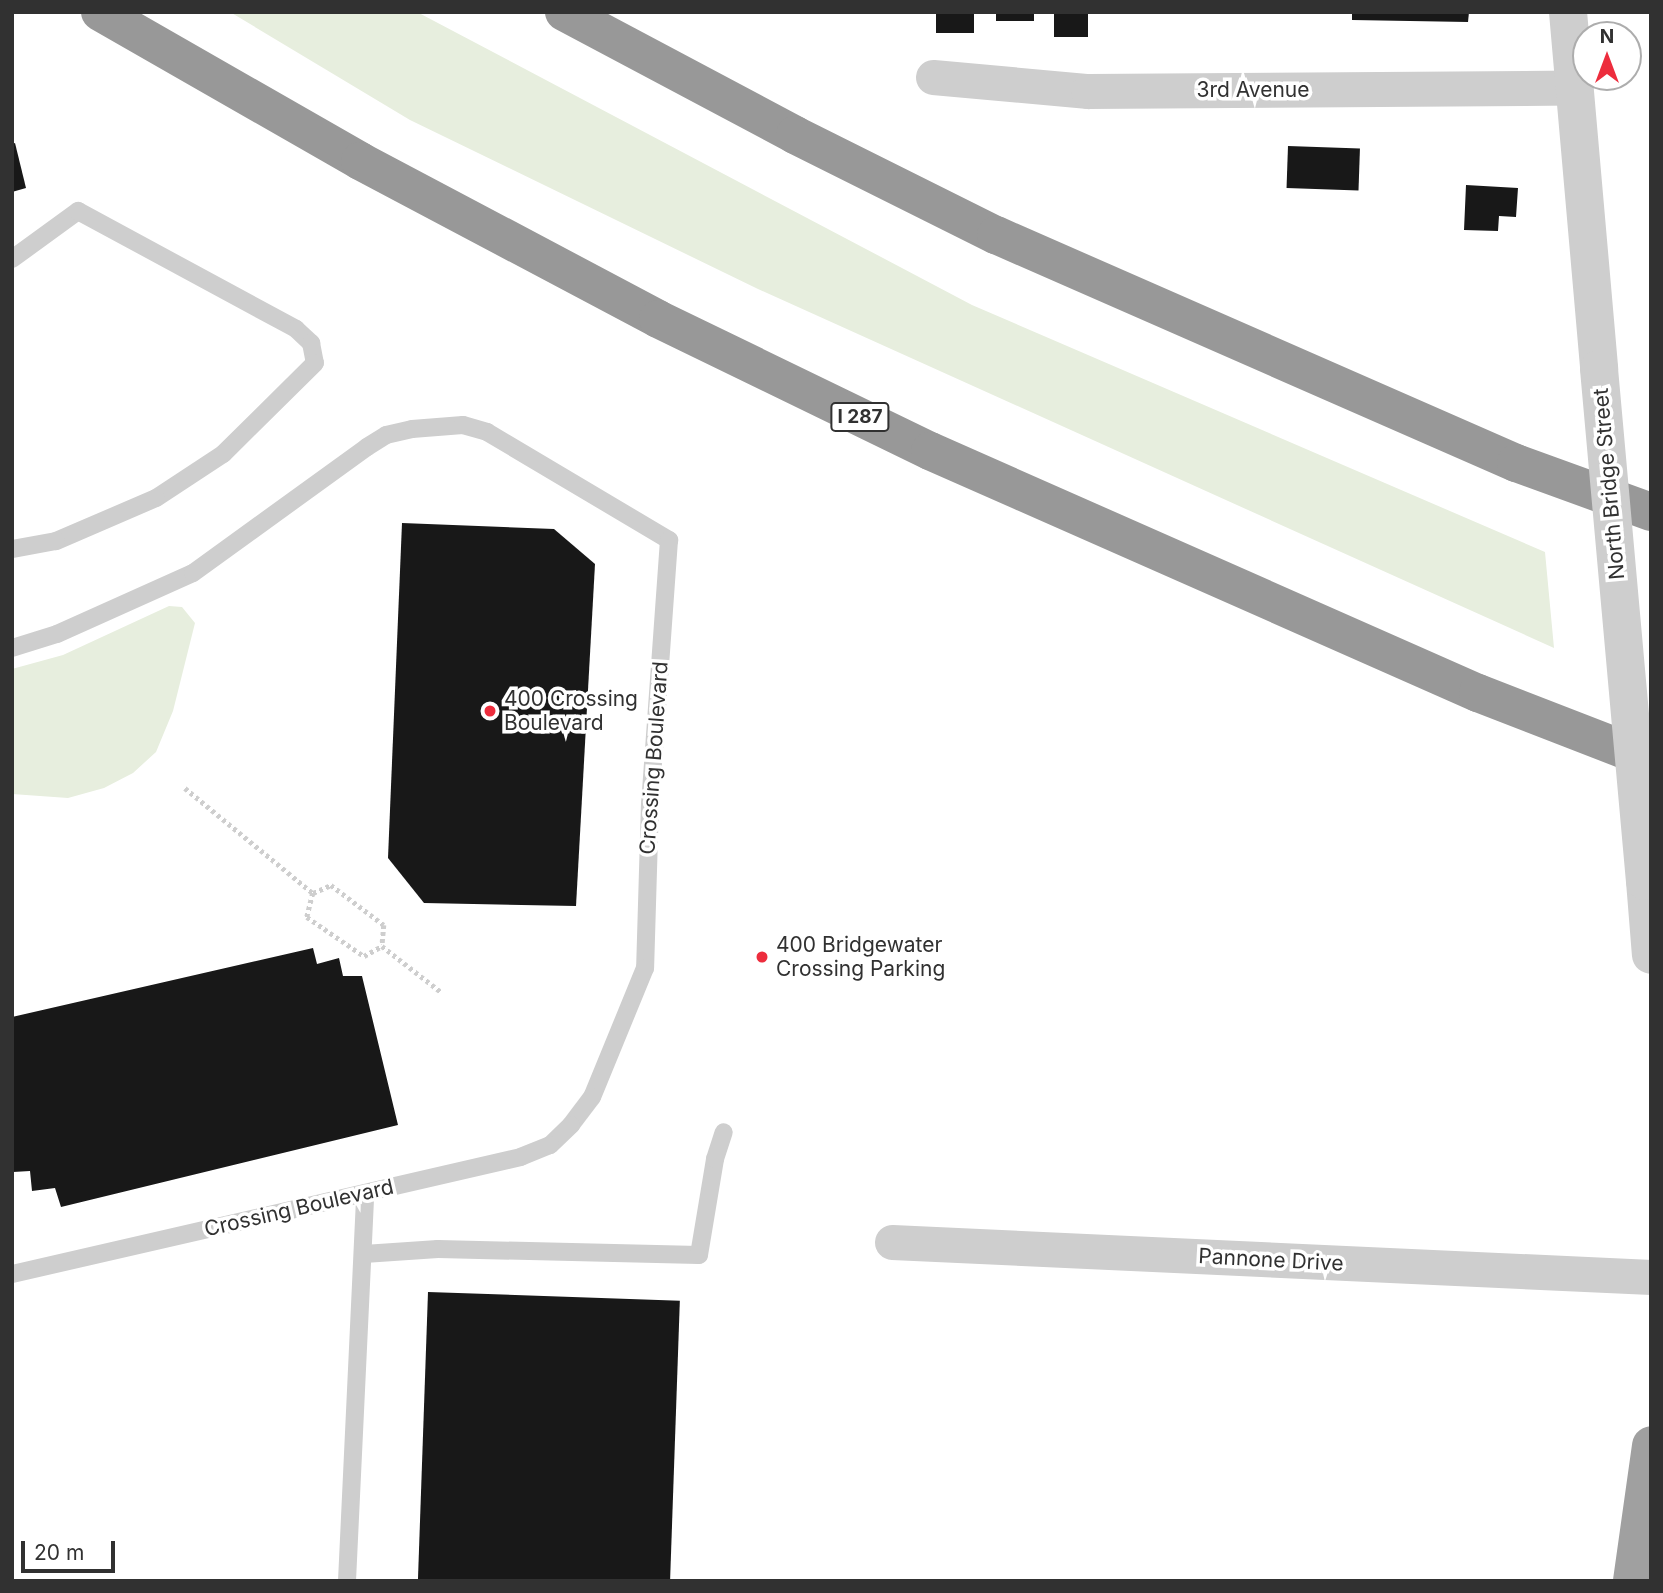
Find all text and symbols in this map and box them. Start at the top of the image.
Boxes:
north arrow [1572,21,1642,91]
text: N [1600,25,1614,48]
street label: 3rd Avenue [1196,77,1310,103]
street label: North Bridge Street [1588,387,1630,581]
road number: I 287 [830,402,890,432]
street label: Crossing Boulevard [635,661,673,855]
place label: 400 Crossing Boulevard [504,686,638,736]
marker: 400 Crossing Boulevard [482,703,498,719]
place label: 400 Bridgewater Crossing Parking [776,932,945,982]
marker: 400 Bridgewater Crossing Parking [754,949,770,965]
street label: Crossing Boulevard [202,1174,396,1242]
street label: Pannone Drive [1198,1244,1344,1276]
scale bar [24,1526,119,1570]
text: 20 m [34,1540,84,1565]

